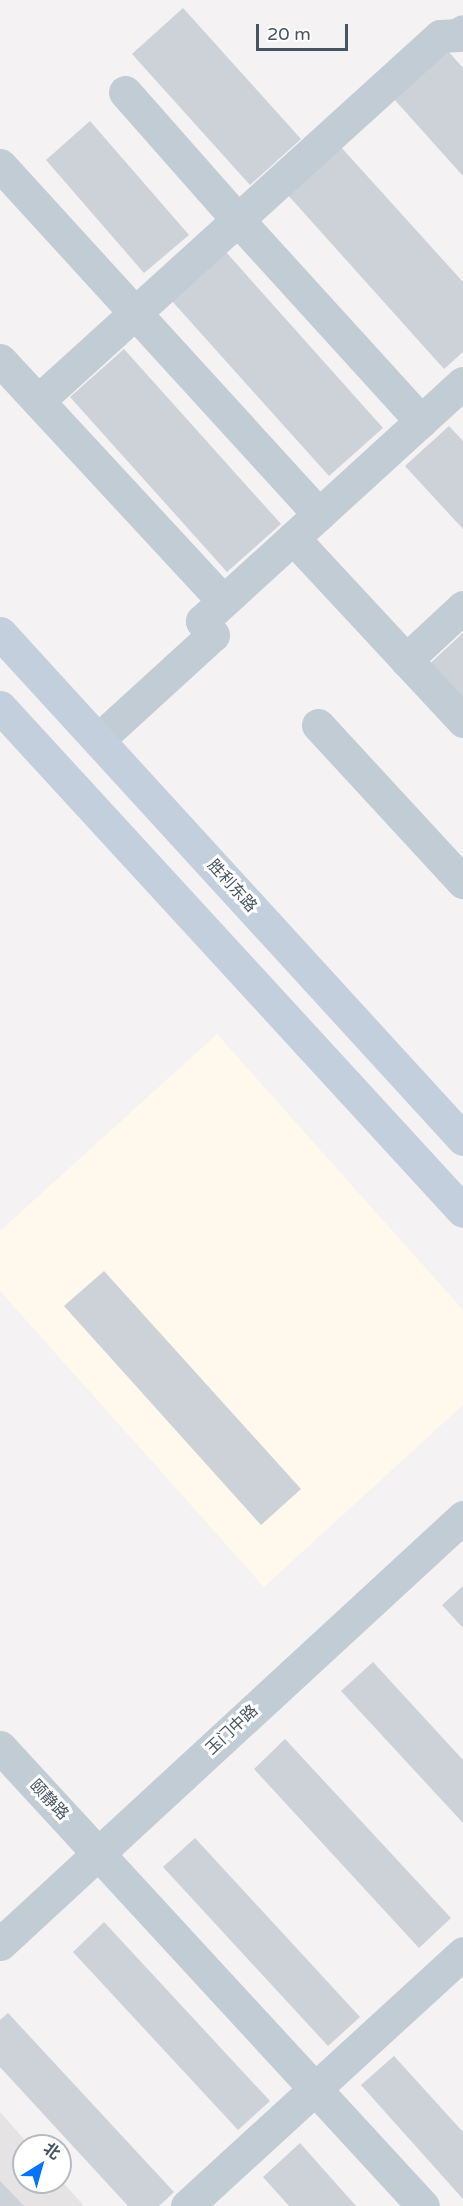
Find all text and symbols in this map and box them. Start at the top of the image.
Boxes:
scale bar [259,12,350,50]
text: 20 m [267,23,311,45]
street label: 胜利东路 [203,856,261,916]
street label: 玉门中路 [202,1701,262,1759]
street label: 颐静路 [26,1776,72,1824]
north arrow [12,2134,72,2194]
text: 北 [39,2138,64,2164]

